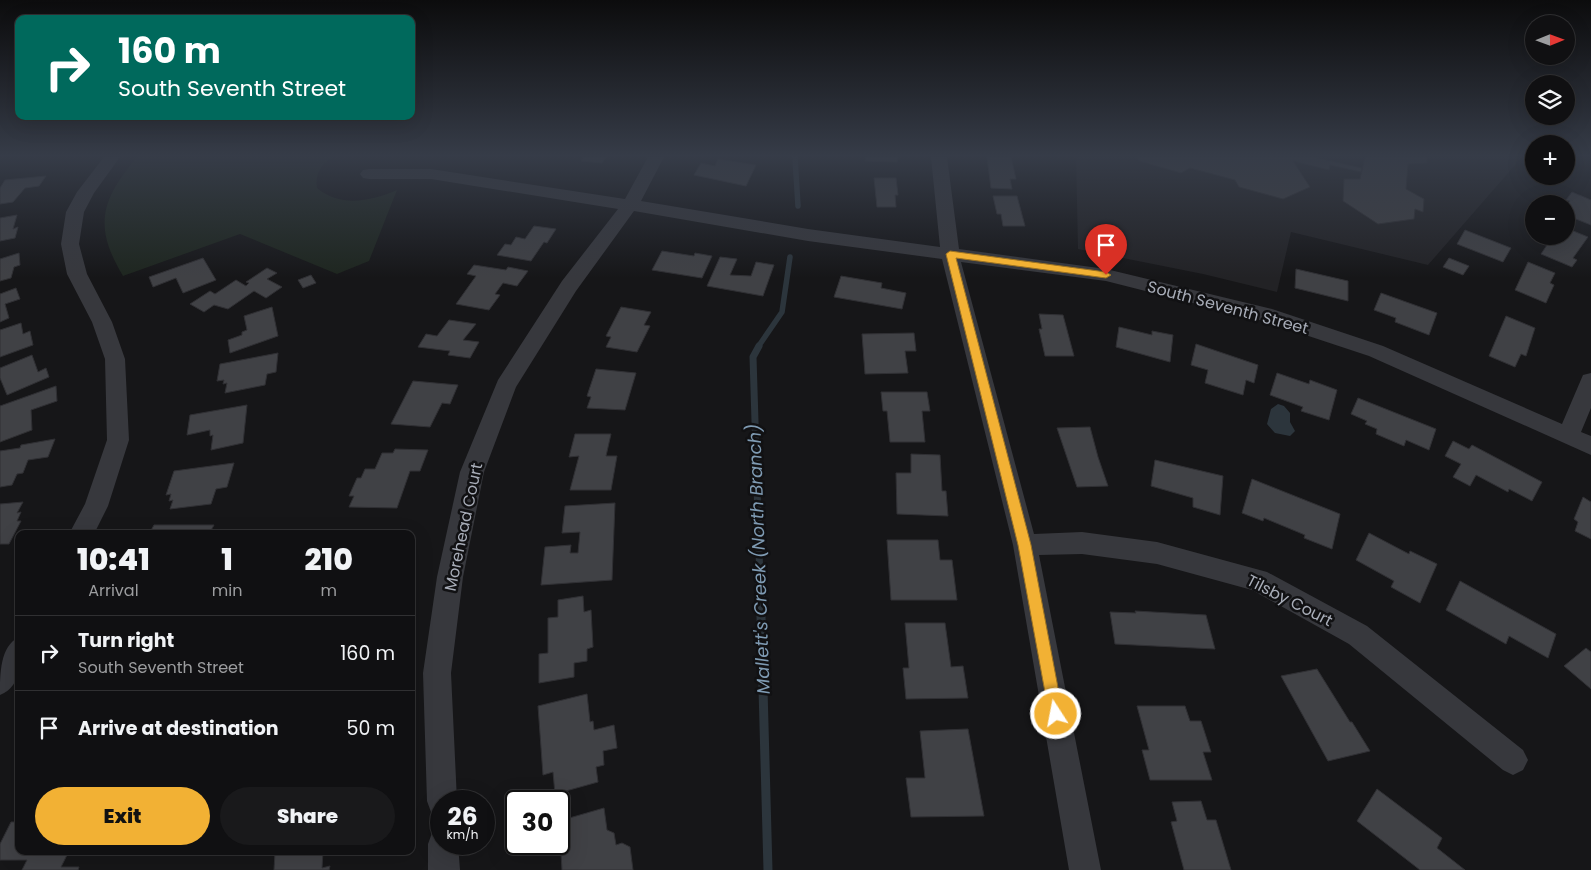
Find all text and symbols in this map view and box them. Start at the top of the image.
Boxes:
north arrow [1525,15,1575,65]
map controls [1525,15,1575,245]
text: 160 m [118,26,221,75]
icon: right [35,35,100,100]
text: South Seventh Street [118,73,346,104]
button: layers [1525,75,1575,125]
button: + [1525,135,1575,185]
button: − [1525,195,1575,245]
pin [1085,224,1127,275]
icon: arrive [1092,231,1120,259]
street label: South Seventh Street [1145,275,1311,340]
water label: Mallett's Creek (North Branch) [741,423,776,695]
street label: Morehead Court [439,461,488,593]
text: 10:41 [77,538,150,581]
text: 1 [221,538,233,581]
text: 210 [305,538,353,581]
street label: Tilsby Court [1243,569,1337,632]
text: Arrival [88,579,139,602]
text: min [212,579,242,602]
text: m [320,579,337,602]
text: Turn right [78,627,174,654]
icon: right [35,639,63,667]
text: 160 m [340,640,395,667]
text: South Seventh Street [78,656,244,679]
position arrow [1029,687,1081,739]
icon: arrive [35,714,63,742]
text: Arrive at destination [78,715,279,742]
text: 50 m [346,715,395,742]
button: Exit [35,787,210,845]
button: Share [220,787,395,845]
speed limit sign: 30 [505,790,570,855]
text: 26 [447,799,478,834]
text: km/h [447,826,478,843]

